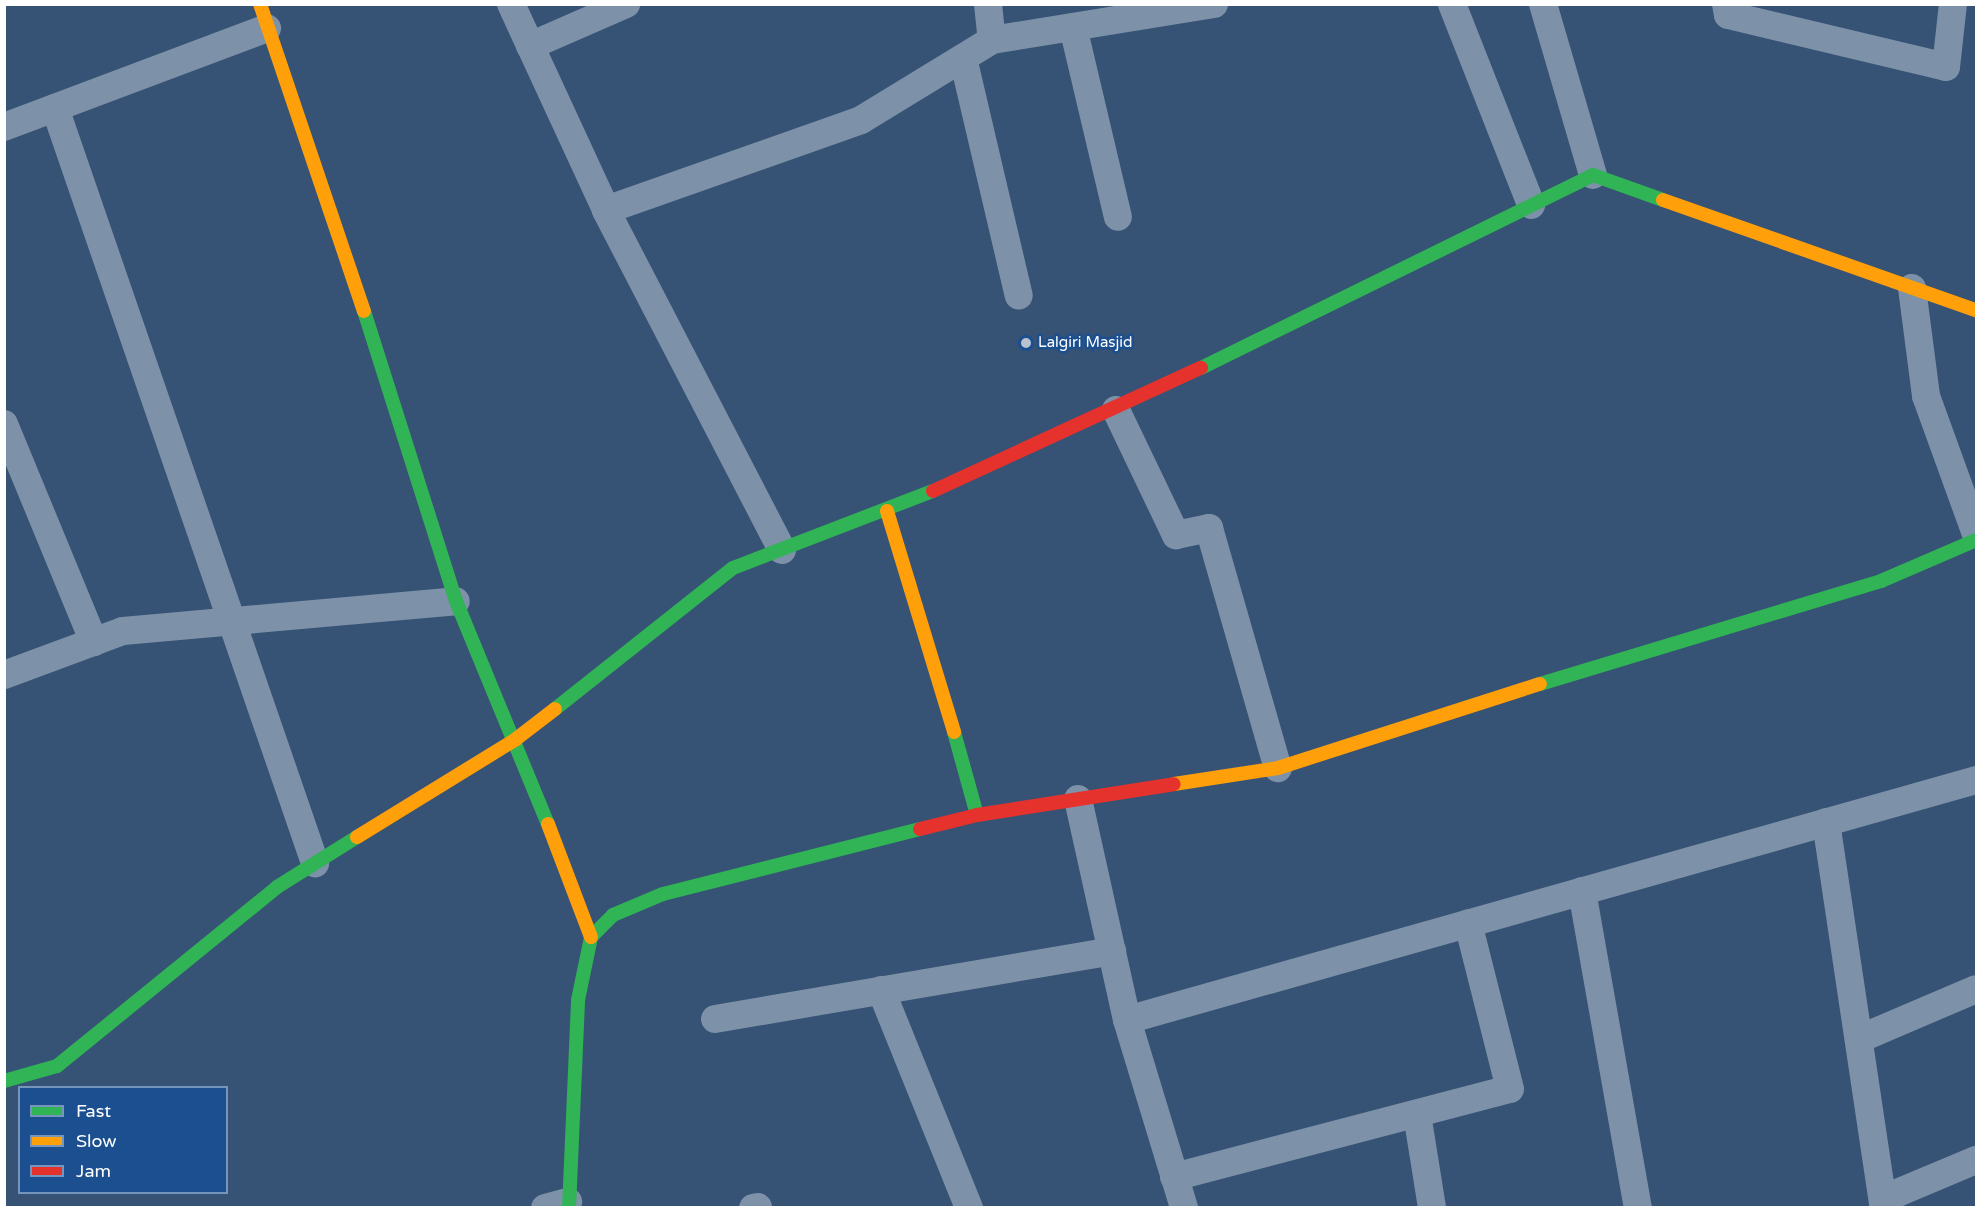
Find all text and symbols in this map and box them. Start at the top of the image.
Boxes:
place label: Lalgiri Masjid [1038,334,1133,352]
marker: Lalgiri Masjid [1019,336,1033,350]
legend [18,1086,228,1194]
text: Fast [76,1100,111,1122]
text: Slow [76,1130,117,1152]
text: Jam [76,1160,111,1182]

